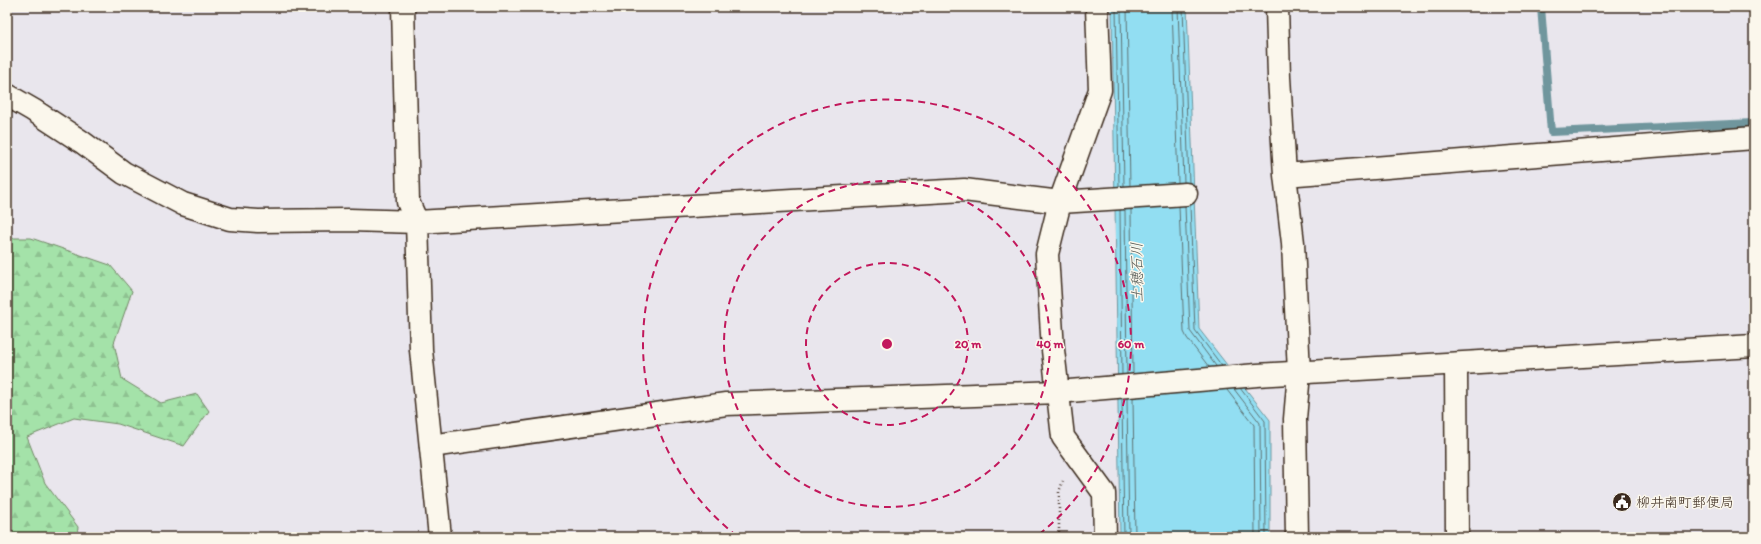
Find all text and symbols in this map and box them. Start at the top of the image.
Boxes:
water label: 土穂石川 [1127,242,1147,302]
centre of rings [880,337,894,351]
text: 20 m [955,337,982,351]
text: 40 m [1036,337,1065,351]
text: 60 m [1118,337,1145,351]
public building icon: 柳井南町郵便局 [1611,491,1633,513]
place label: 柳井南町郵便局 [1636,494,1734,511]

